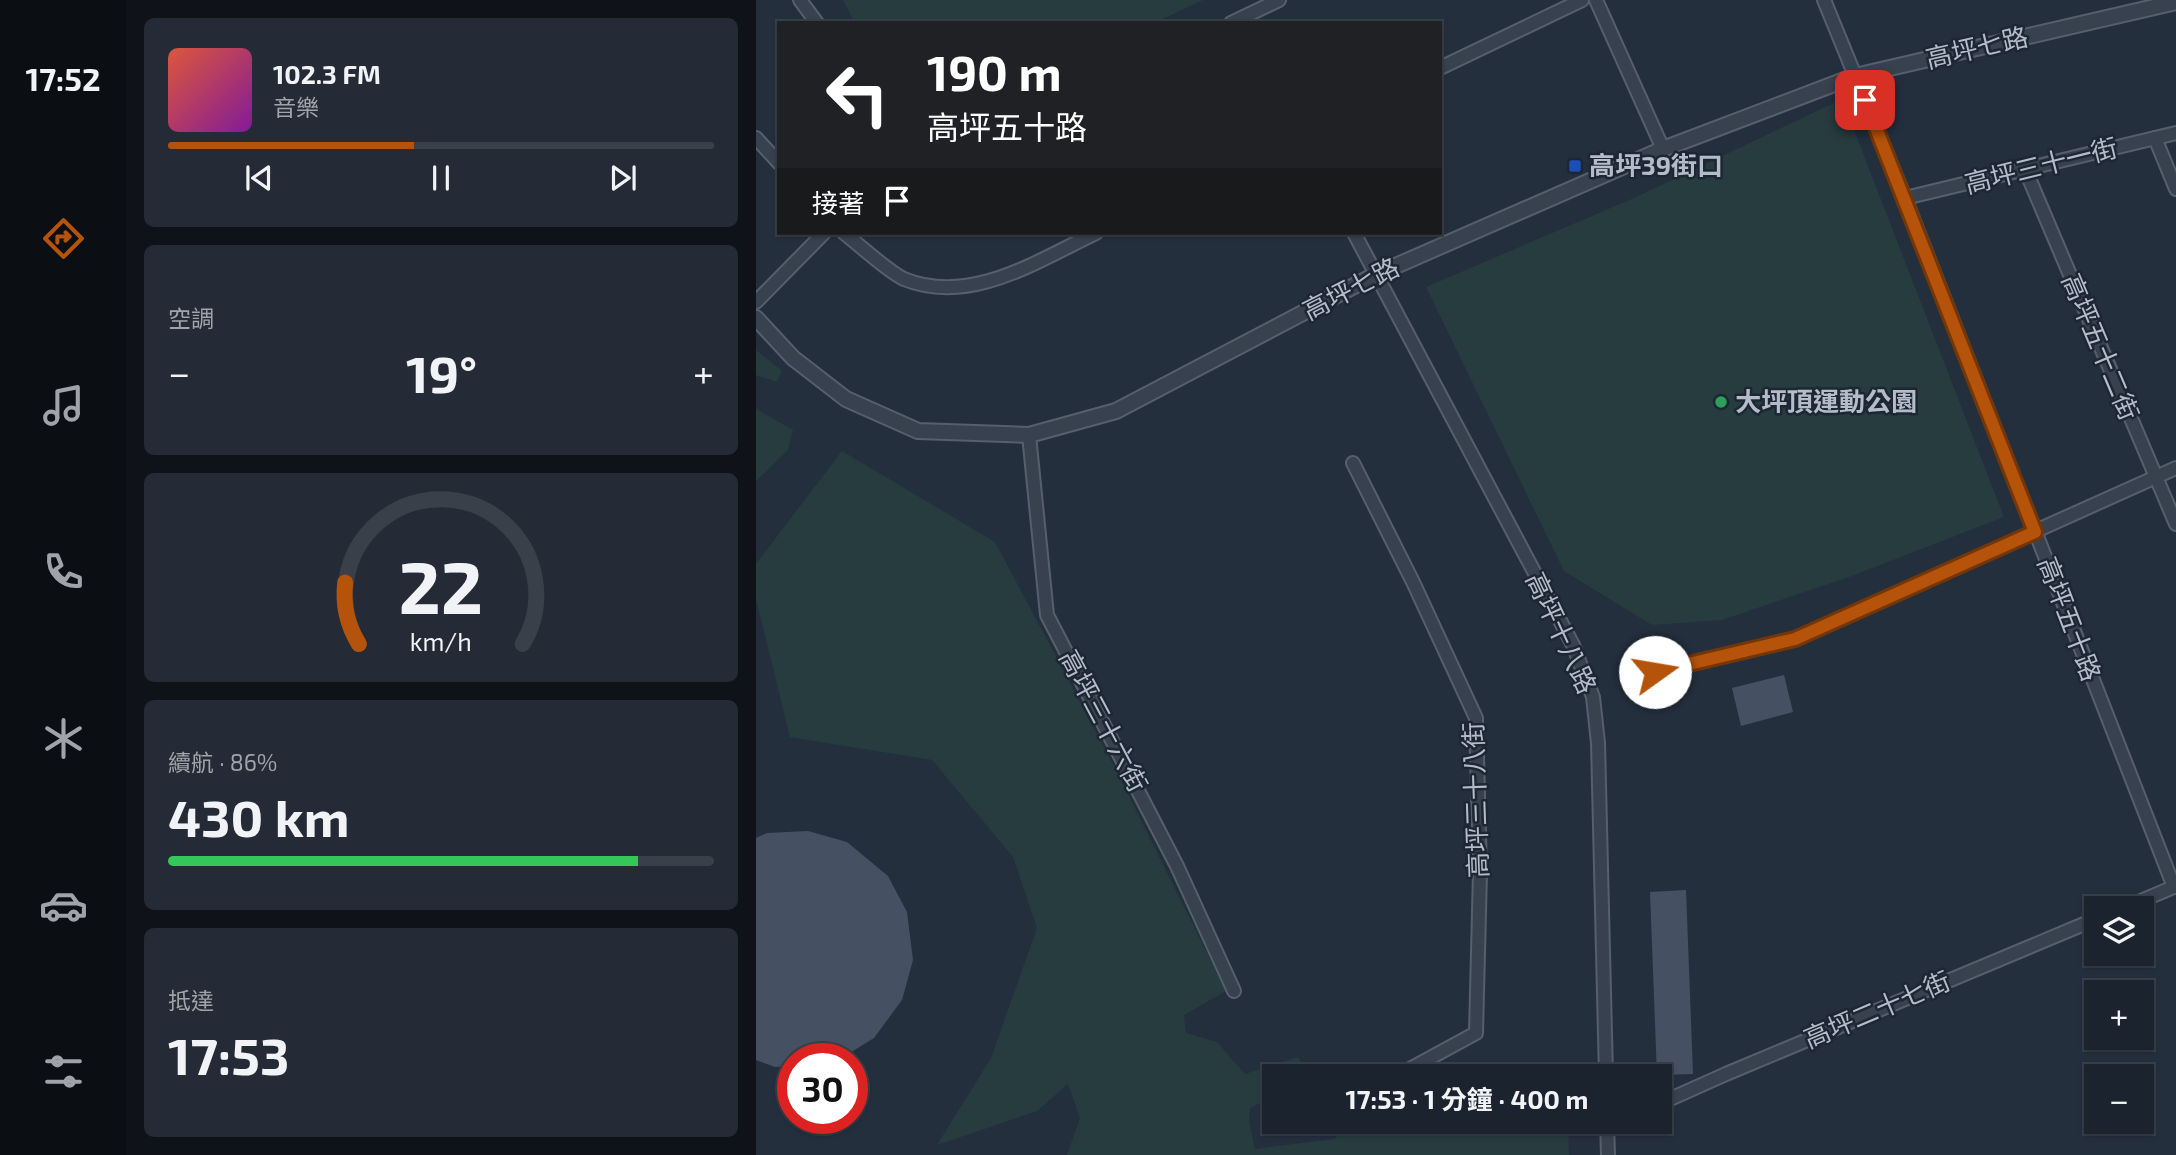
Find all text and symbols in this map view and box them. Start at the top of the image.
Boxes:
street label: 高坪七路 [1923,20,2031,73]
text: 190 m [927,42,1062,101]
icon: left [812,49,903,140]
text: 102.3 FM [273,58,381,89]
text: 17:52 [25,59,101,97]
pin [1835,70,1895,130]
icon: arrive [1846,81,1884,119]
text: 音樂 [273,93,319,121]
text: 高坪五十路 [927,107,1087,145]
street label: 高坪三十一街 [1961,131,2120,198]
place label: 高坪39街口 [1589,149,1723,180]
marker: 高坪39街口 [1567,158,1583,174]
icon: previous [240,159,278,197]
icon: pause [422,159,460,197]
icon: next [604,159,642,197]
icon: arrive [878,182,916,220]
text: 接著 [812,187,864,218]
icon: directions [39,214,88,263]
street label: 高坪七路 [1297,250,1404,325]
street label: 高坪五十二街 [2057,269,2146,424]
text: 空調 [168,304,214,332]
text: 19° [406,341,477,403]
text: − [168,349,190,395]
text: + [693,349,714,395]
icon: music [39,381,88,430]
place label: 大坪頂運動公園 [1735,385,1917,416]
marker: 大坪頂運動公園 [1713,394,1729,410]
text: 22 [399,541,483,629]
icon: phone [39,547,88,596]
street label: 高坪五十路 [2033,552,2108,685]
street label: 高坪十八路 [1521,567,1604,698]
text: km/h [410,625,472,655]
position arrow [1618,635,1692,709]
street label: 高坪三十六街 [1054,644,1155,796]
icon: climate [39,714,88,763]
street label: 高坪三十八街 [1456,722,1493,879]
text: 續航 · 86% [168,748,277,776]
text: 430 km [168,785,350,847]
icon: car [39,881,88,930]
map controls [2084,896,2154,1134]
button: layers [2084,896,2154,966]
street label: 高坪二十七街 [1799,964,1954,1053]
button: + [2084,980,2154,1050]
text: 抵達 [168,986,214,1014]
text: 17:53 [168,1023,289,1085]
speed limit sign: 30 [777,1043,868,1134]
icon: filters [39,1047,88,1096]
button: − [2084,1064,2154,1134]
text: 17:53 · 1 分鐘 · 400 m [1346,1083,1589,1114]

